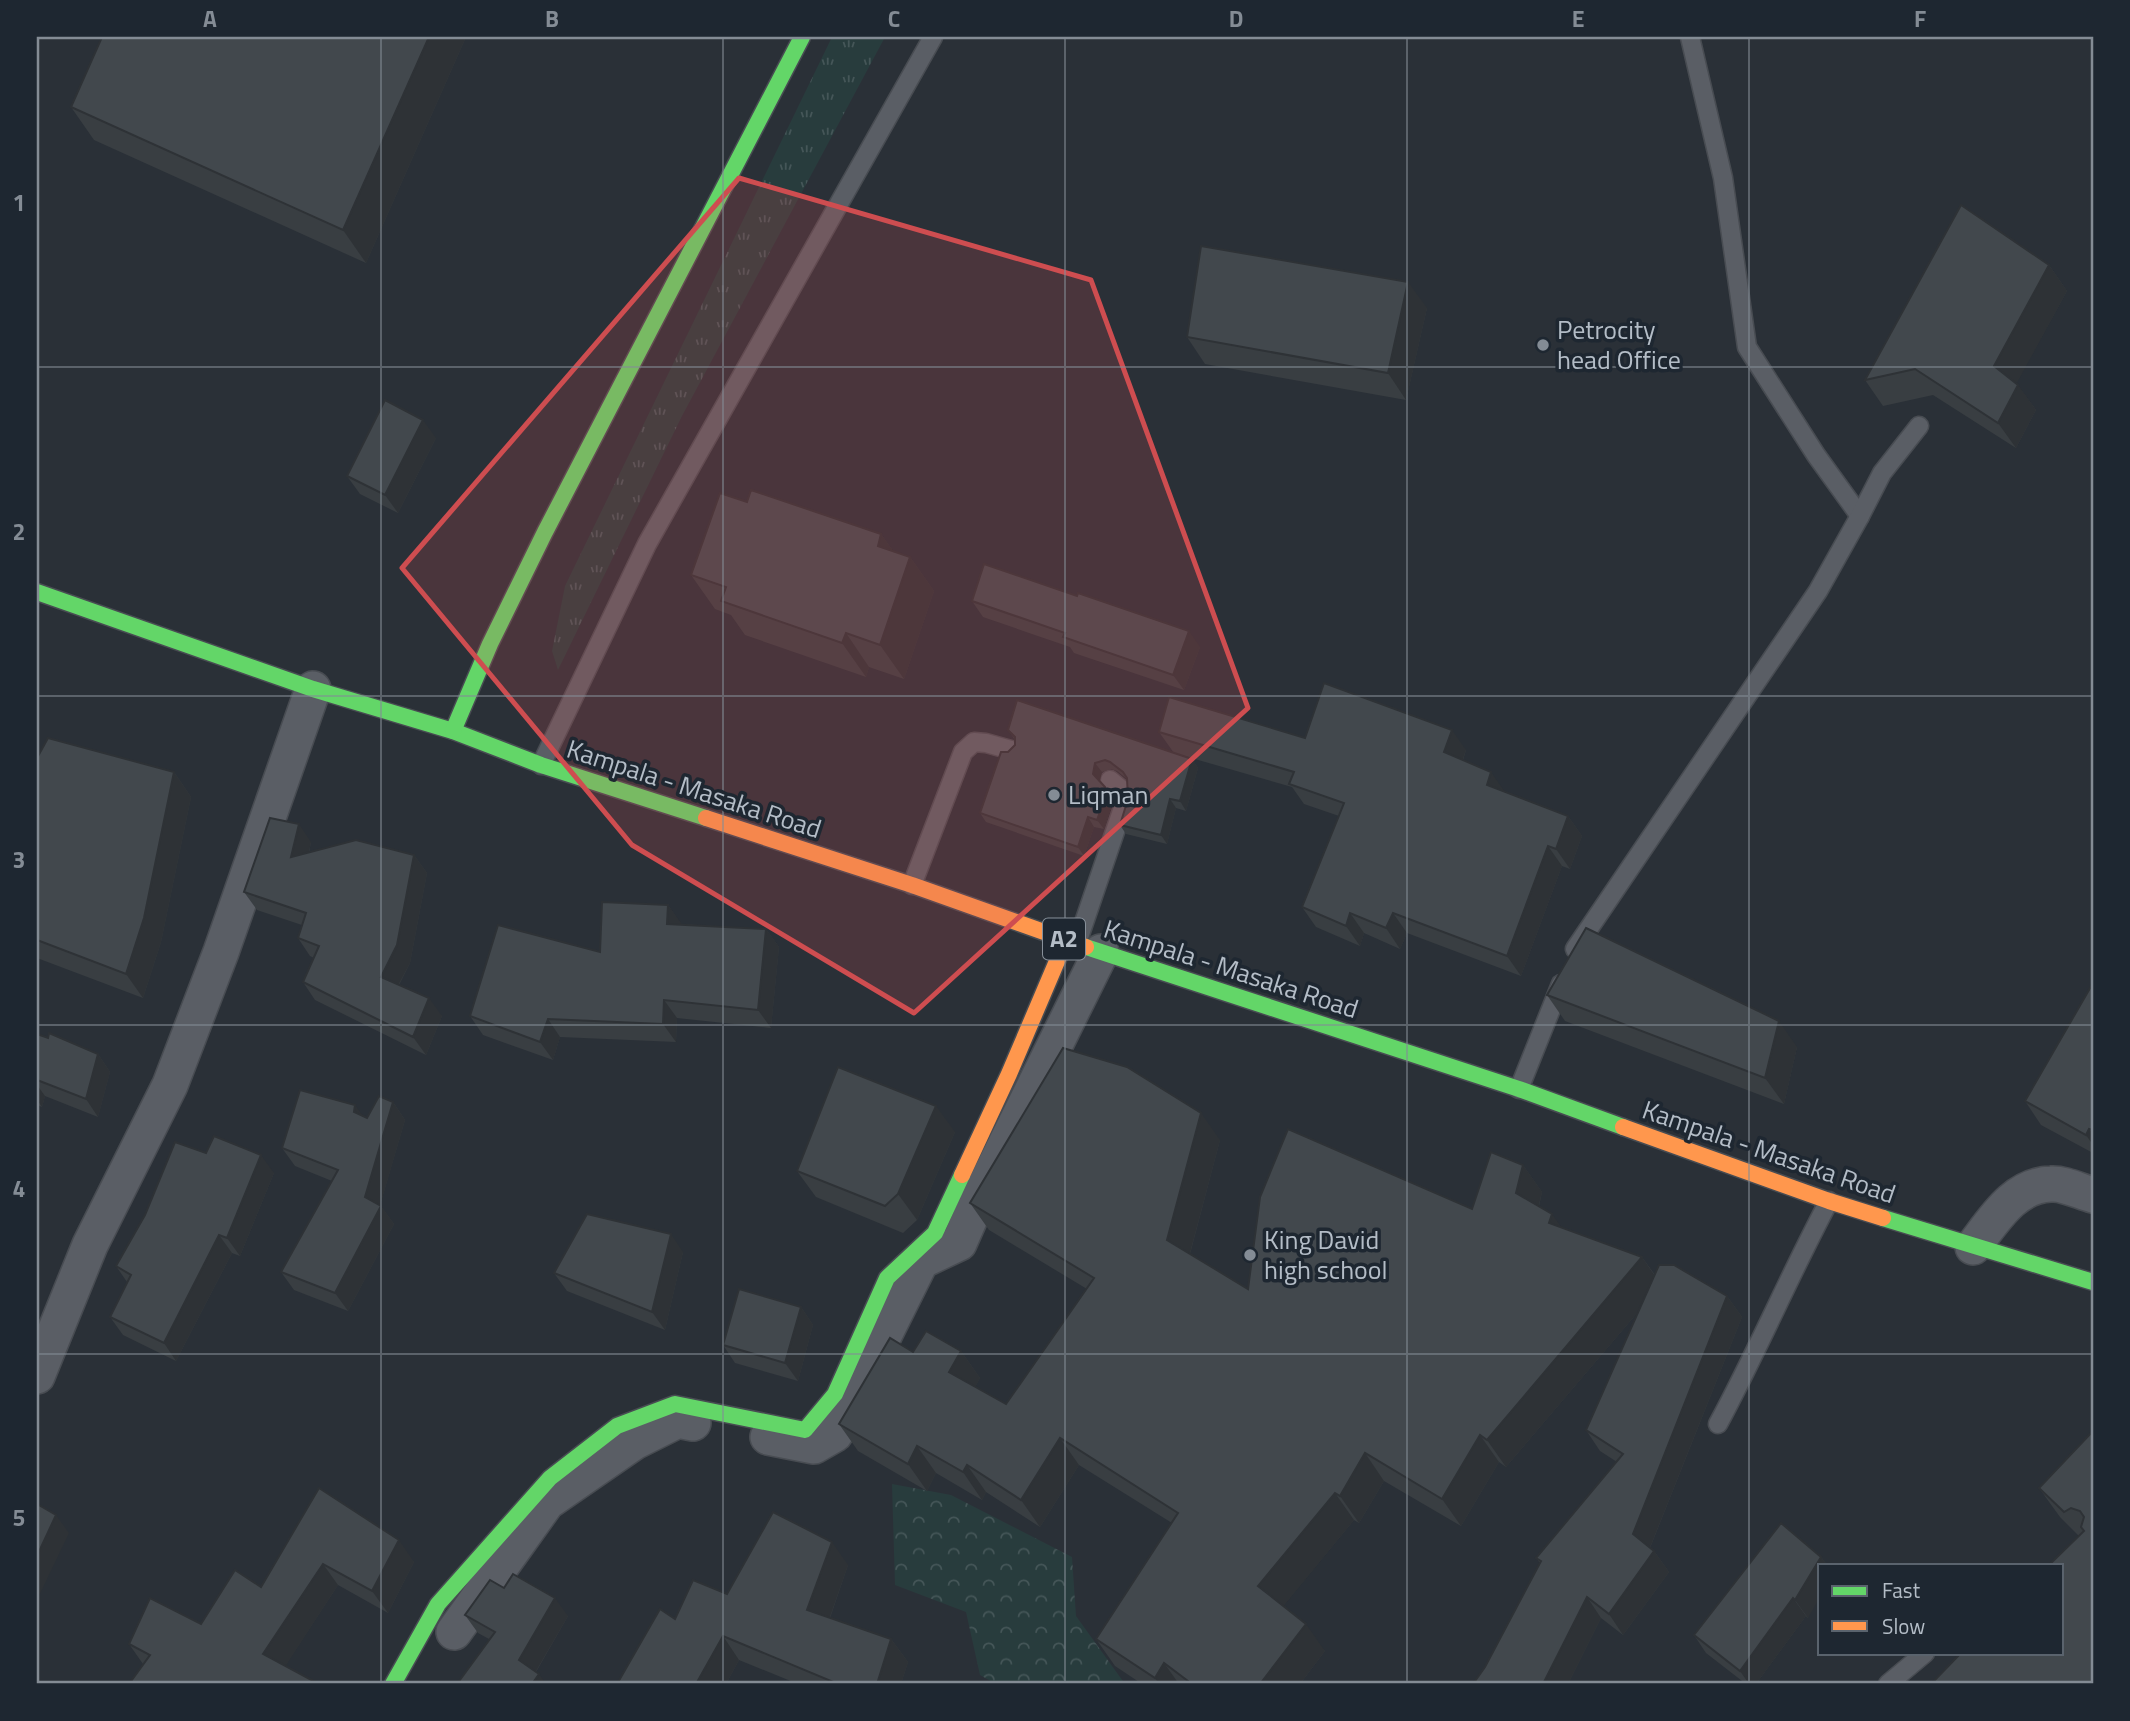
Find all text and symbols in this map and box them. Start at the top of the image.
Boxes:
text: A [203,1,217,36]
text: B [545,1,559,36]
text: C [888,1,900,36]
text: D [1229,1,1243,36]
text: E [1572,1,1584,36]
text: F [1914,1,1926,36]
text: 1 [13,185,25,220]
place label: Petrocity head Office [1557,310,1681,379]
marker: Petrocity head Office [1535,337,1551,353]
text: 2 [13,514,25,549]
street label: Kampala - Masaka Road [562,729,826,848]
place label: Liqman [1068,775,1149,814]
marker: Liqman [1046,787,1062,803]
text: 3 [13,842,25,877]
street label: Kampala - Masaka Road [1099,909,1363,1028]
road number: A2 [1043,918,1085,959]
street label: Kampala - Masaka Road [1637,1090,1901,1213]
text: 4 [13,1171,25,1206]
place label: King David high school [1264,1220,1388,1289]
marker: King David high school [1242,1247,1258,1263]
text: 5 [13,1500,25,1535]
legend [1818,1564,2064,1654]
text: Fast [1882,1574,1921,1606]
text: Slow [1882,1610,1925,1642]

